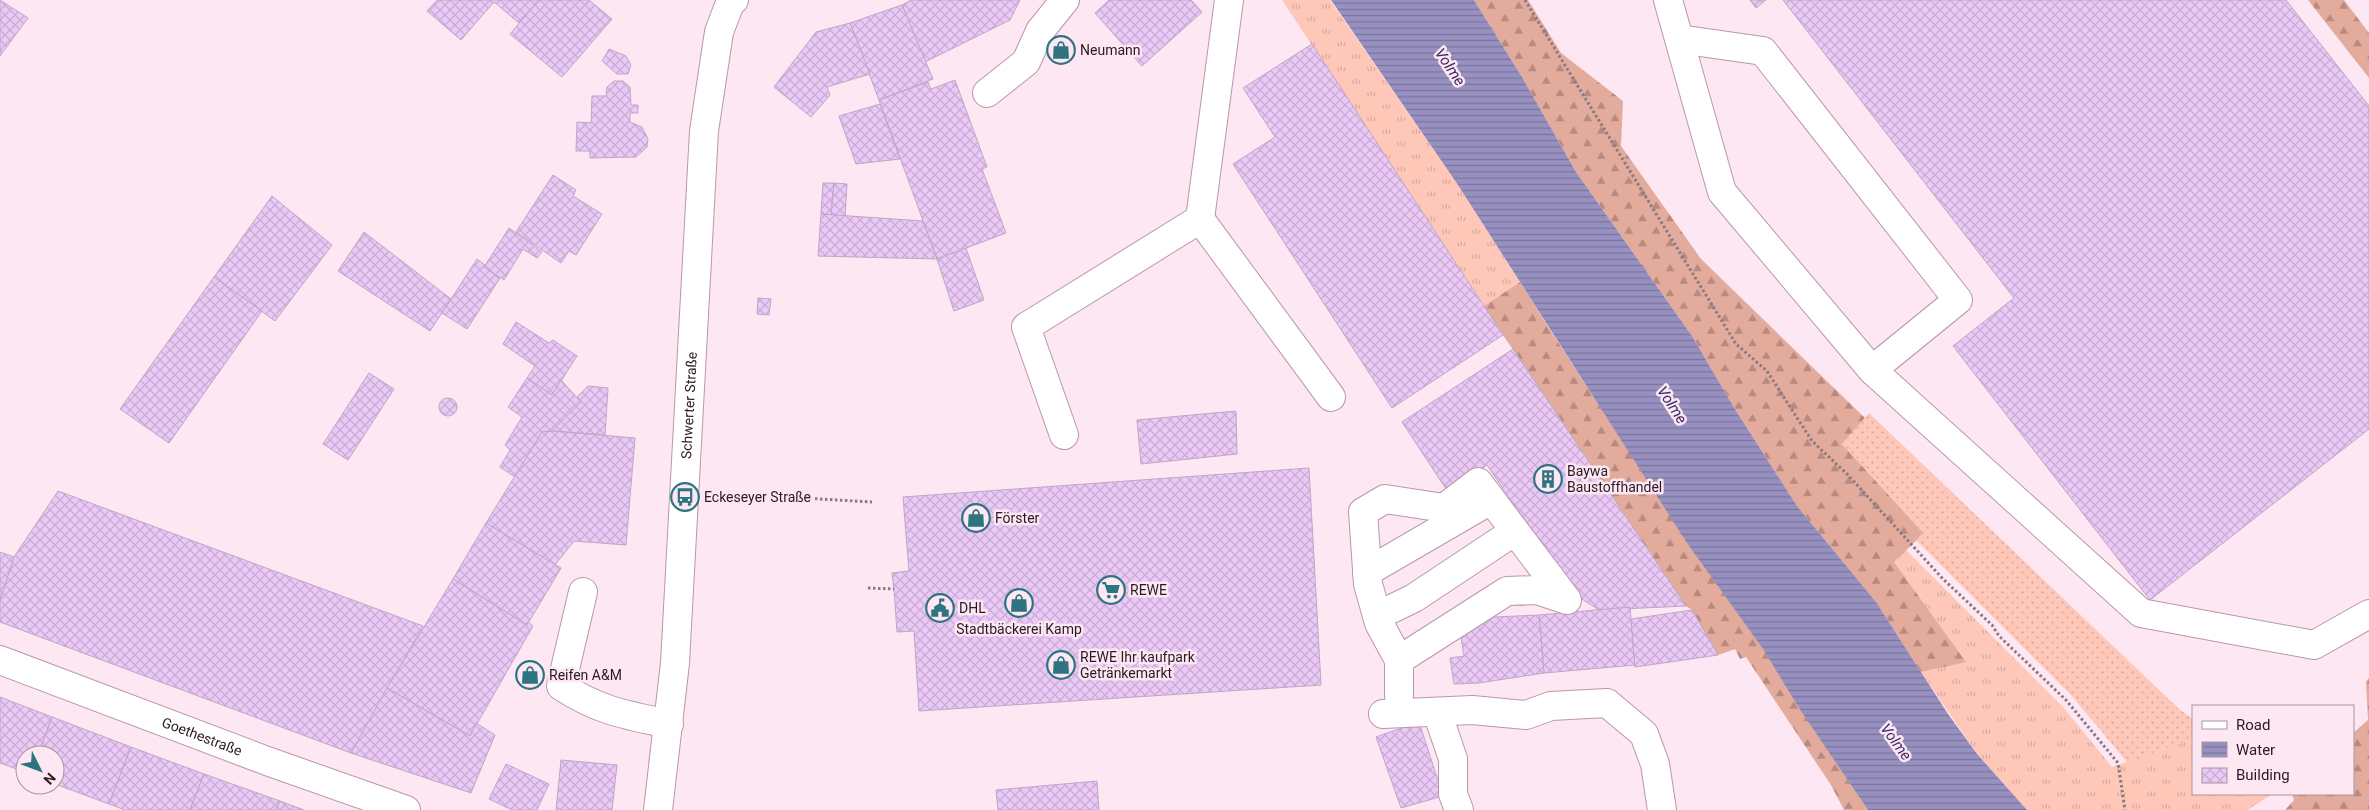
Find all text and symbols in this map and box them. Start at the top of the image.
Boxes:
shop icon: Neumann [1046,35,1076,65]
place label: Neumann [1080,42,1140,58]
water label: Volme [1431,45,1469,89]
street label: Schwerter Straße [678,351,700,459]
water label: Volme [1653,383,1691,427]
place label: Baywa Baustoffhandel [1567,463,1662,495]
building icon: Baywa Baustoffhandel [1533,464,1563,494]
bus stop icon: Eckeseyer Straße [670,482,700,512]
place label: Eckeseyer Straße [704,489,811,505]
shop icon: Förster [961,503,991,533]
place label: Förster [995,510,1040,526]
supermarket icon: REWE [1096,575,1126,605]
place label: REWE [1130,582,1167,598]
shop icon: Stadtbäckerei Kamp [1004,588,1034,618]
public building icon: DHL [925,593,955,623]
place label: DHL [959,600,986,616]
place label: Stadtbäckerei Kamp [956,621,1082,637]
place label: REWE Ihr kaufpark Getränkemarkt [1080,649,1196,681]
shop icon: REWE Ihr kaufpark Getränkemarkt [1046,650,1076,680]
shop icon: Reifen A&M [515,660,545,690]
place label: Reifen A&M [549,667,622,683]
legend [2192,705,2354,795]
street label: Goethestraße [160,714,244,759]
text: Road [2236,716,2270,734]
water label: Volme [1877,720,1916,764]
text: Water [2236,741,2275,759]
north arrow [15,745,65,795]
text: Building [2236,766,2290,784]
text: N [40,770,59,788]

